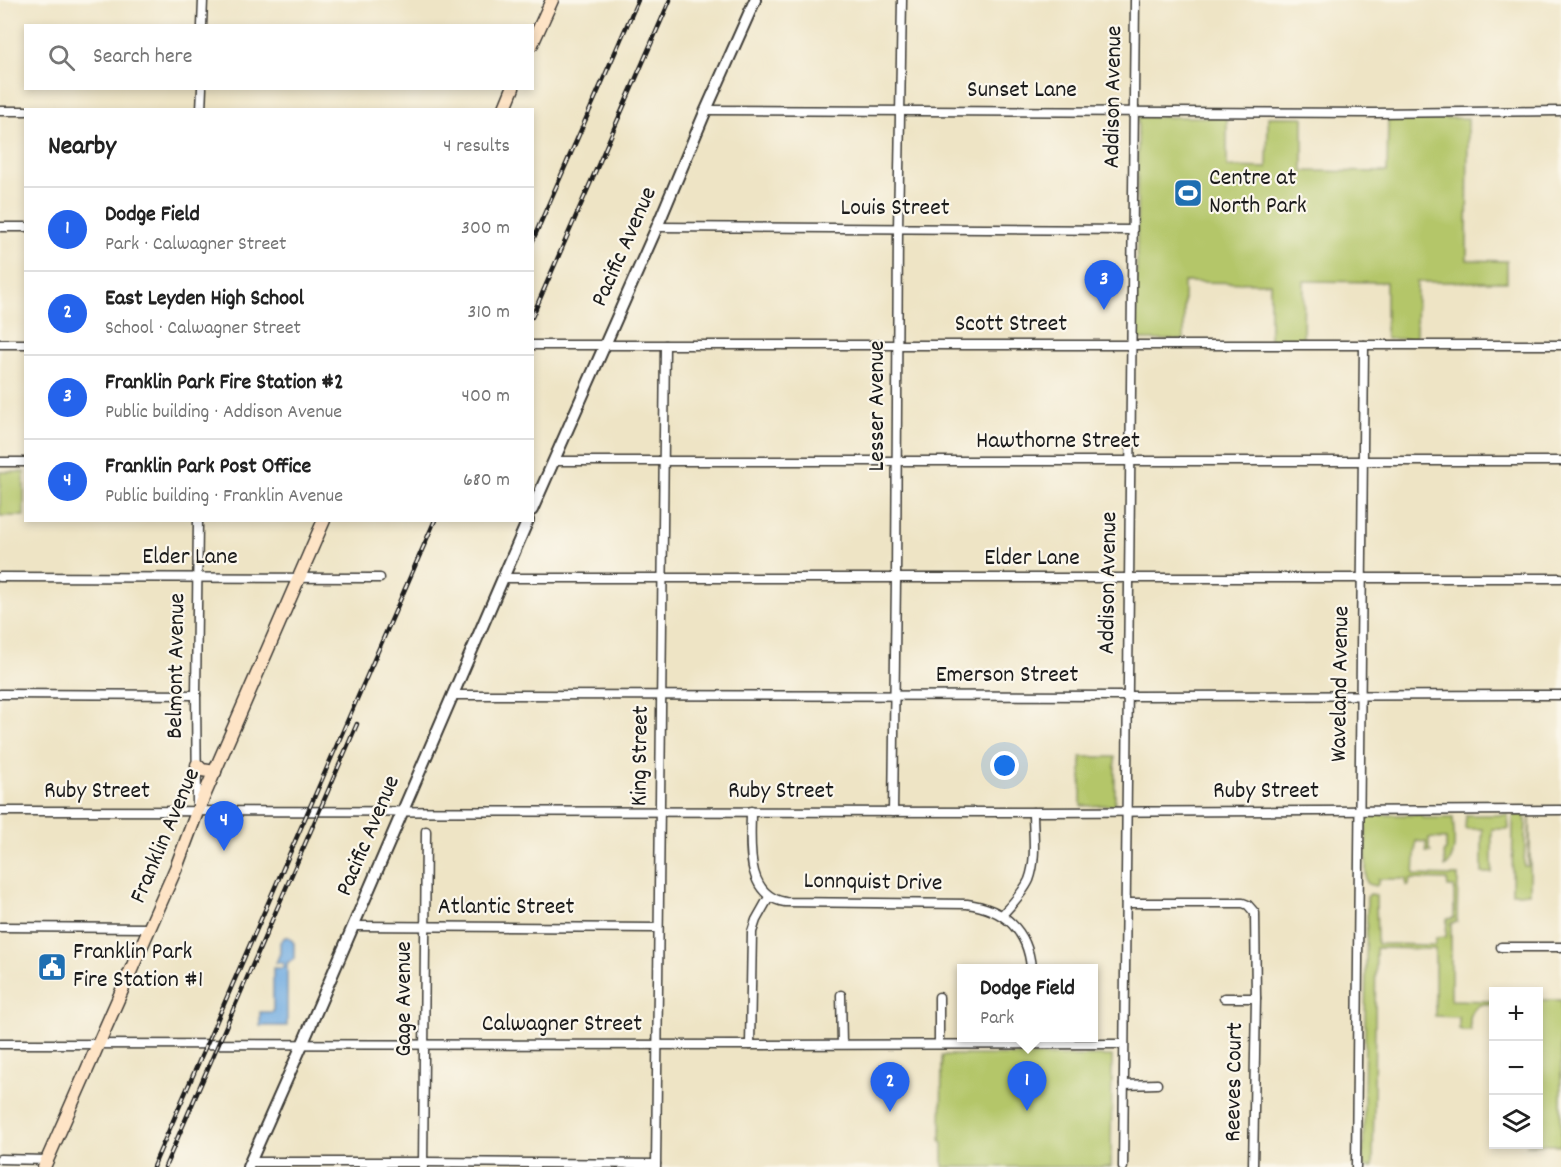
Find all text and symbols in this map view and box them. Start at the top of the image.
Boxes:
search box [24,24,534,90]
street label: Addison Avenue [1096,25,1132,169]
icon: search [45,41,78,74]
text: Search here [93,42,192,73]
street label: Sunset Lane [967,74,1077,108]
text: Nearby [48,129,116,166]
text: 4 results [443,133,510,161]
place label: Centre at North Park [1209,162,1307,224]
sports icon: Centre at North Park [1172,177,1204,209]
street label: Pacific Avenue [583,182,667,312]
street label: Louis Street [840,192,950,226]
text: Dodge Field [105,200,200,231]
text: 1 [65,215,70,243]
text: 300 m [461,215,510,243]
text: Park · Calwagner Street [105,231,287,259]
pin: 3 [1084,260,1124,310]
text: East Leyden High School [105,284,304,315]
text: 2 [63,299,72,327]
text: 310 m [468,299,510,327]
street label: Scott Street [955,308,1067,342]
text: School · Calwagner Street [105,315,301,343]
street label: Lesser Avenue [861,340,895,472]
text: Franklin Park Fire Station #2 [105,368,344,399]
text: 3 [63,383,72,411]
text: 400 m [462,383,510,411]
text: Public building · Addison Avenue [105,399,342,427]
street label: Hawthorne Street [976,425,1140,459]
text: Franklin Park Post Office [105,452,311,483]
text: 4 [63,467,72,495]
text: 680 m [463,467,510,495]
text: Public building · Franklin Avenue [105,483,343,511]
street label: Addison Avenue [1091,511,1127,655]
street label: Elder Lane [142,541,238,575]
street label: Elder Lane [984,542,1080,576]
street label: Belmont Avenue [159,593,195,739]
street label: Waveland Avenue [1323,606,1359,762]
street label: Emerson Street [936,659,1078,693]
street label: King Street [623,705,659,807]
your location [990,751,1019,780]
street label: Franklin Avenue [122,763,210,909]
street label: Pacific Avenue [328,770,410,902]
street label: Ruby Street [44,775,150,809]
street label: Ruby Street [728,775,834,809]
street label: Ruby Street [1213,775,1319,809]
pin: 4 [204,802,244,851]
street label: Lonnquist Drive [803,865,943,901]
street label: Atlantic Street [438,891,575,925]
place label: Franklin Park Fire Station #1 [73,936,203,998]
street label: Gage Avenue [388,941,422,1057]
public building icon: Franklin Park Fire Station #1 [36,951,68,983]
popup [957,964,1098,1042]
text: Dodge Field [980,974,1075,1005]
map controls [1489,987,1543,1149]
button: + [1489,987,1543,1041]
text: Park [980,1005,1014,1033]
street label: Calwagner Street [482,1008,642,1042]
street label: Reeves Court [1217,1022,1253,1142]
button: − [1489,1041,1543,1095]
pin: 2 [870,1062,910,1112]
pin: 1 [1008,1062,1046,1111]
button: layers [1489,1095,1543,1149]

